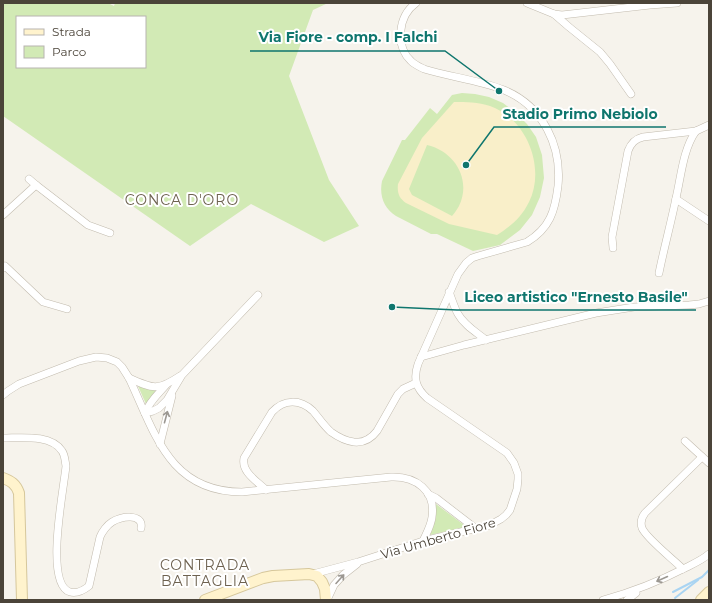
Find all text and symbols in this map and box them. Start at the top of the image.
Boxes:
legend [16,16,146,68]
text: Strada [52,24,91,39]
callout: Via Fiore - comp. I Falchi [250,25,445,51]
text: Via Fiore - comp. I Falchi [257,28,438,46]
text: Parco [52,44,86,59]
callout: Stadio Primo Nebiolo [494,101,666,127]
text: Stadio Primo Nebiolo [502,105,658,123]
district label: CONCA D'ORO [125,191,239,209]
callout: Liceo artistico "Ernesto Basile" [457,284,696,310]
text: Liceo artistico "Ernesto Basile" [464,288,688,306]
one-way arrow [163,411,171,424]
street label: Via Umberto Fiore [379,514,498,562]
district label: CONTRADA BATTAGLIA [160,556,250,590]
one-way arrow [335,574,344,584]
one-way arrow [657,576,669,583]

